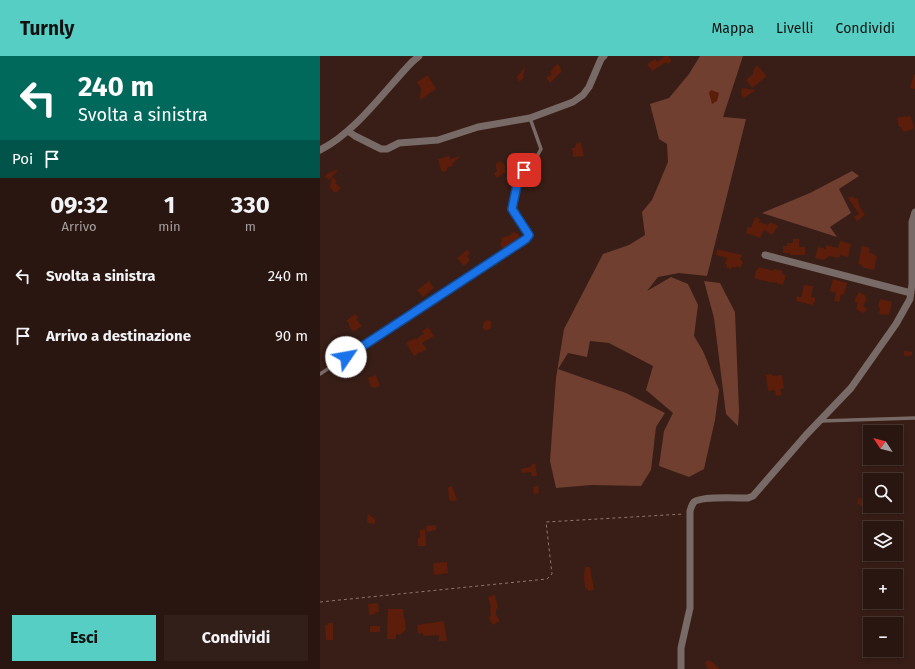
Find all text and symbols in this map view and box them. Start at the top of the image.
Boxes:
text: Turnly [20,17,74,40]
text: Mappa [711,20,754,37]
text: Livelli [776,20,814,37]
text: Condividi [836,20,895,37]
text: 240 m [78,70,154,103]
icon: left [12,72,64,124]
text: Svolta a sinistra [78,104,208,126]
icon: arrive [41,148,63,170]
text: Poi [12,150,33,168]
pin [507,153,541,187]
icon: arrive [513,159,535,181]
text: 09:32 [50,191,108,219]
text: 1 [164,191,175,219]
text: 330 [231,191,270,219]
text: Arrivo [62,219,97,234]
text: min [158,219,181,234]
text: m [245,219,256,234]
icon: left [12,265,34,287]
text: Svolta a sinistra [46,267,156,285]
text: 240 m [268,267,308,285]
icon: arrive [12,325,34,347]
text: Arrivo a destinazione [46,327,191,345]
text: 90 m [275,327,308,345]
position arrow [325,336,367,378]
north arrow [863,425,903,465]
map controls [863,425,903,657]
button: search [863,473,903,513]
button: layers [863,521,903,561]
button: + [863,569,903,609]
button: Esci [12,615,156,661]
button: Condividi [164,615,308,661]
button: − [863,617,903,657]

